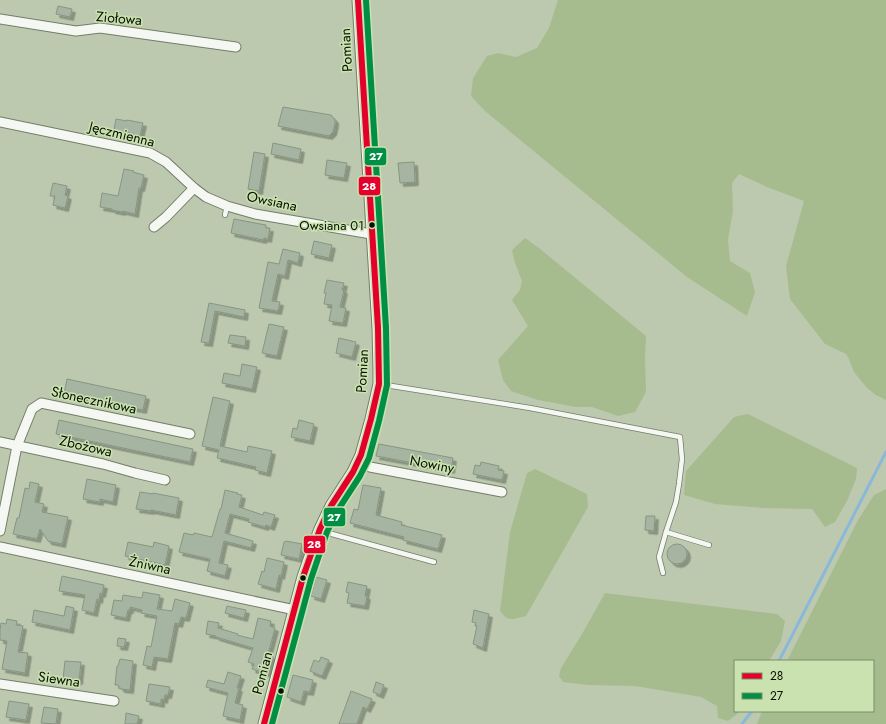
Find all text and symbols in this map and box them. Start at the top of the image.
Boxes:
street label: Ziołowa [95,6,143,30]
street label: Pomian [335,28,357,72]
street label: Jęczmienna [85,116,157,152]
line badge: 27 [364,147,387,166]
text: 27 [369,148,383,164]
line badge: 28 [358,176,381,196]
text: 28 [362,178,376,194]
street label: Owsiana [245,186,299,216]
place label: Owsiana 01 [299,216,364,235]
marker: Owsiana 01 [367,220,377,230]
street label: Pomian [351,349,373,393]
street label: Słonecznikowa [49,381,139,419]
street label: Zbożowa [58,430,114,462]
street label: Nowiny [408,450,457,478]
line badge: 27 [323,507,346,527]
text: 27 [327,509,341,525]
line badge: 28 [303,535,326,554]
text: 28 [307,536,321,552]
street label: Żniwna [127,551,173,579]
unlabelled marker [298,573,308,583]
street label: Pomian [247,649,277,697]
legend [734,660,874,712]
street label: Siewna [37,666,81,692]
text: 28 [770,667,783,685]
unlabelled marker [276,686,286,696]
text: 27 [770,687,784,705]

